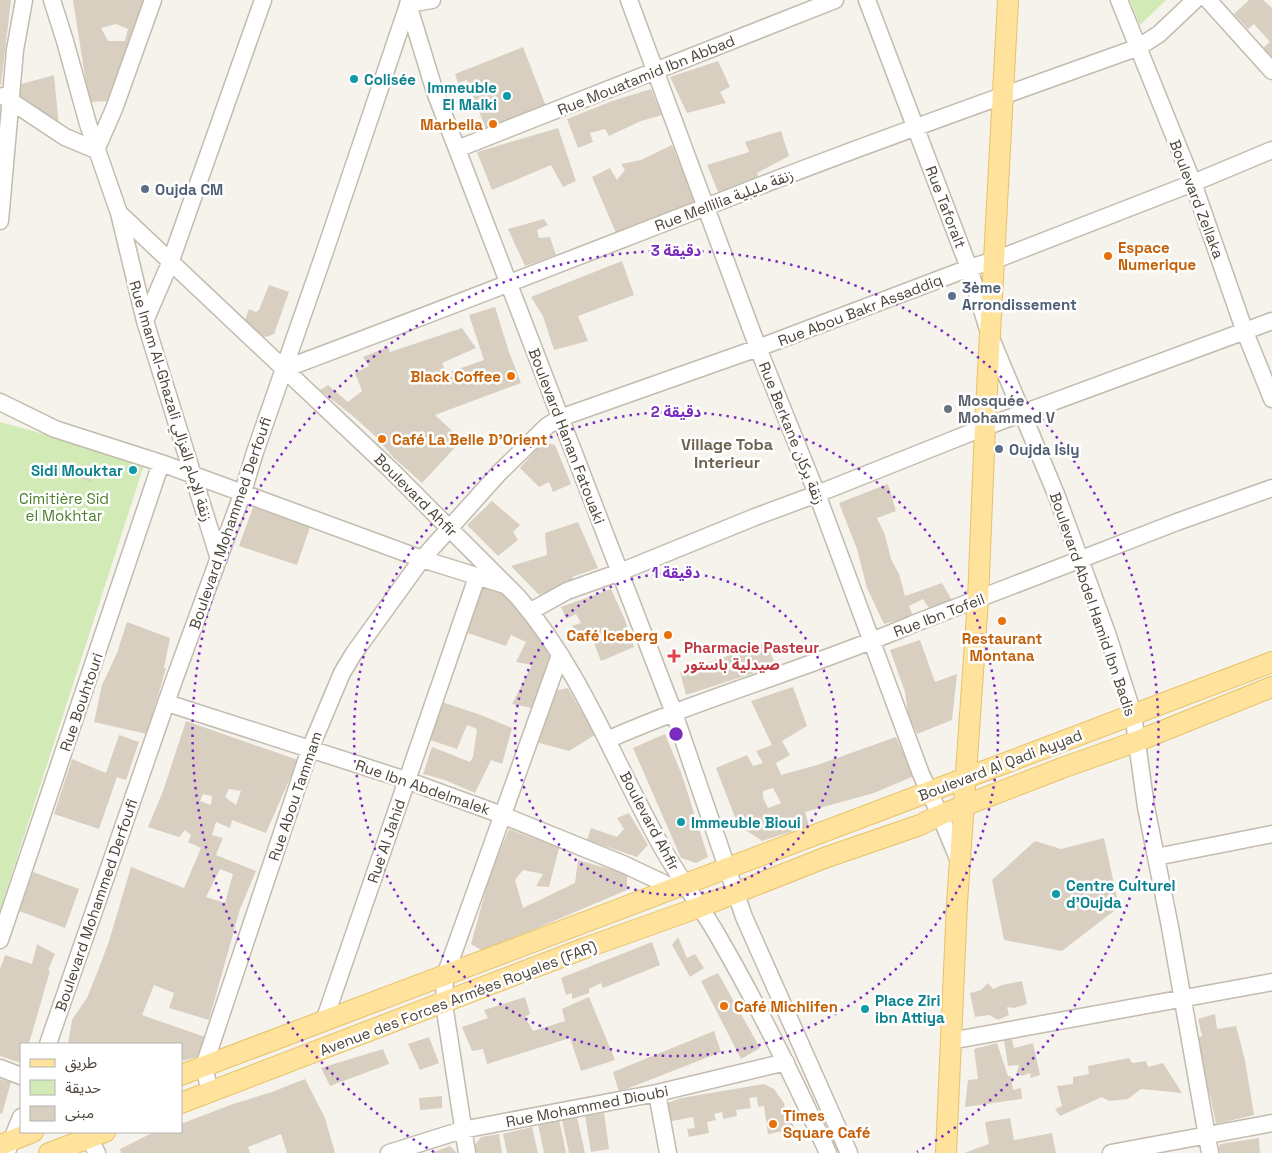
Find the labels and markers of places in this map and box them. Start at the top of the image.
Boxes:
place label: Colisée [364,70,416,89]
marker: Colisée [348,73,360,85]
place label: Immeuble El Malki [427,78,497,114]
marker: Immeuble El Malki [501,90,513,102]
place label: Marbella [420,115,483,134]
marker: Marbella [487,118,499,130]
place label: Oujda CM [155,180,223,199]
marker: Oujda CM [139,183,151,195]
place label: Espace Numerique [1118,238,1196,274]
marker: Espace Numerique [1102,250,1114,262]
place label: 3ème Arrondissement [962,278,1077,314]
marker: 3ème Arrondissement [946,290,958,302]
place label: Black Coffee [410,367,501,386]
marker: Black Coffee [505,370,517,382]
place label: Mosquée Mohammed V [958,391,1055,427]
marker: Mosquée Mohammed V [942,403,954,415]
place label: Café La Belle D'Orient [392,430,547,449]
marker: Café La Belle D'Orient [376,433,388,445]
place label: Oujda Isly [1009,440,1080,459]
marker: Oujda Isly [993,443,1005,455]
place label: Sidi Mouktar [31,461,123,480]
marker: Sidi Mouktar [127,464,139,476]
marker: Restaurant Montana [996,615,1008,627]
place label: Café Iceberg [567,626,658,645]
marker: Café Iceberg [662,629,674,641]
place label: Restaurant Montana [962,629,1043,665]
place label: Pharmacie Pasteur صيدلية باستور [683,638,819,674]
marker: Pharmacie Pasteur صيدلية باستور [668,650,680,662]
centre of rings [667,725,685,743]
place label: Immeuble Bioui [691,813,801,832]
marker: Immeuble Bioui [675,816,687,828]
place label: Centre Culturel d'Oujda [1066,876,1176,912]
marker: Centre Culturel d'Oujda [1050,888,1062,900]
place label: Place Ziri ibn Attiya [875,991,945,1027]
place label: Café Michlifen [734,997,838,1016]
marker: Café Michlifen [718,1000,730,1012]
marker: Place Ziri ibn Attiya [859,1003,871,1015]
place label: Times Square Café [783,1106,871,1142]
marker: Times Square Café [767,1118,779,1130]

